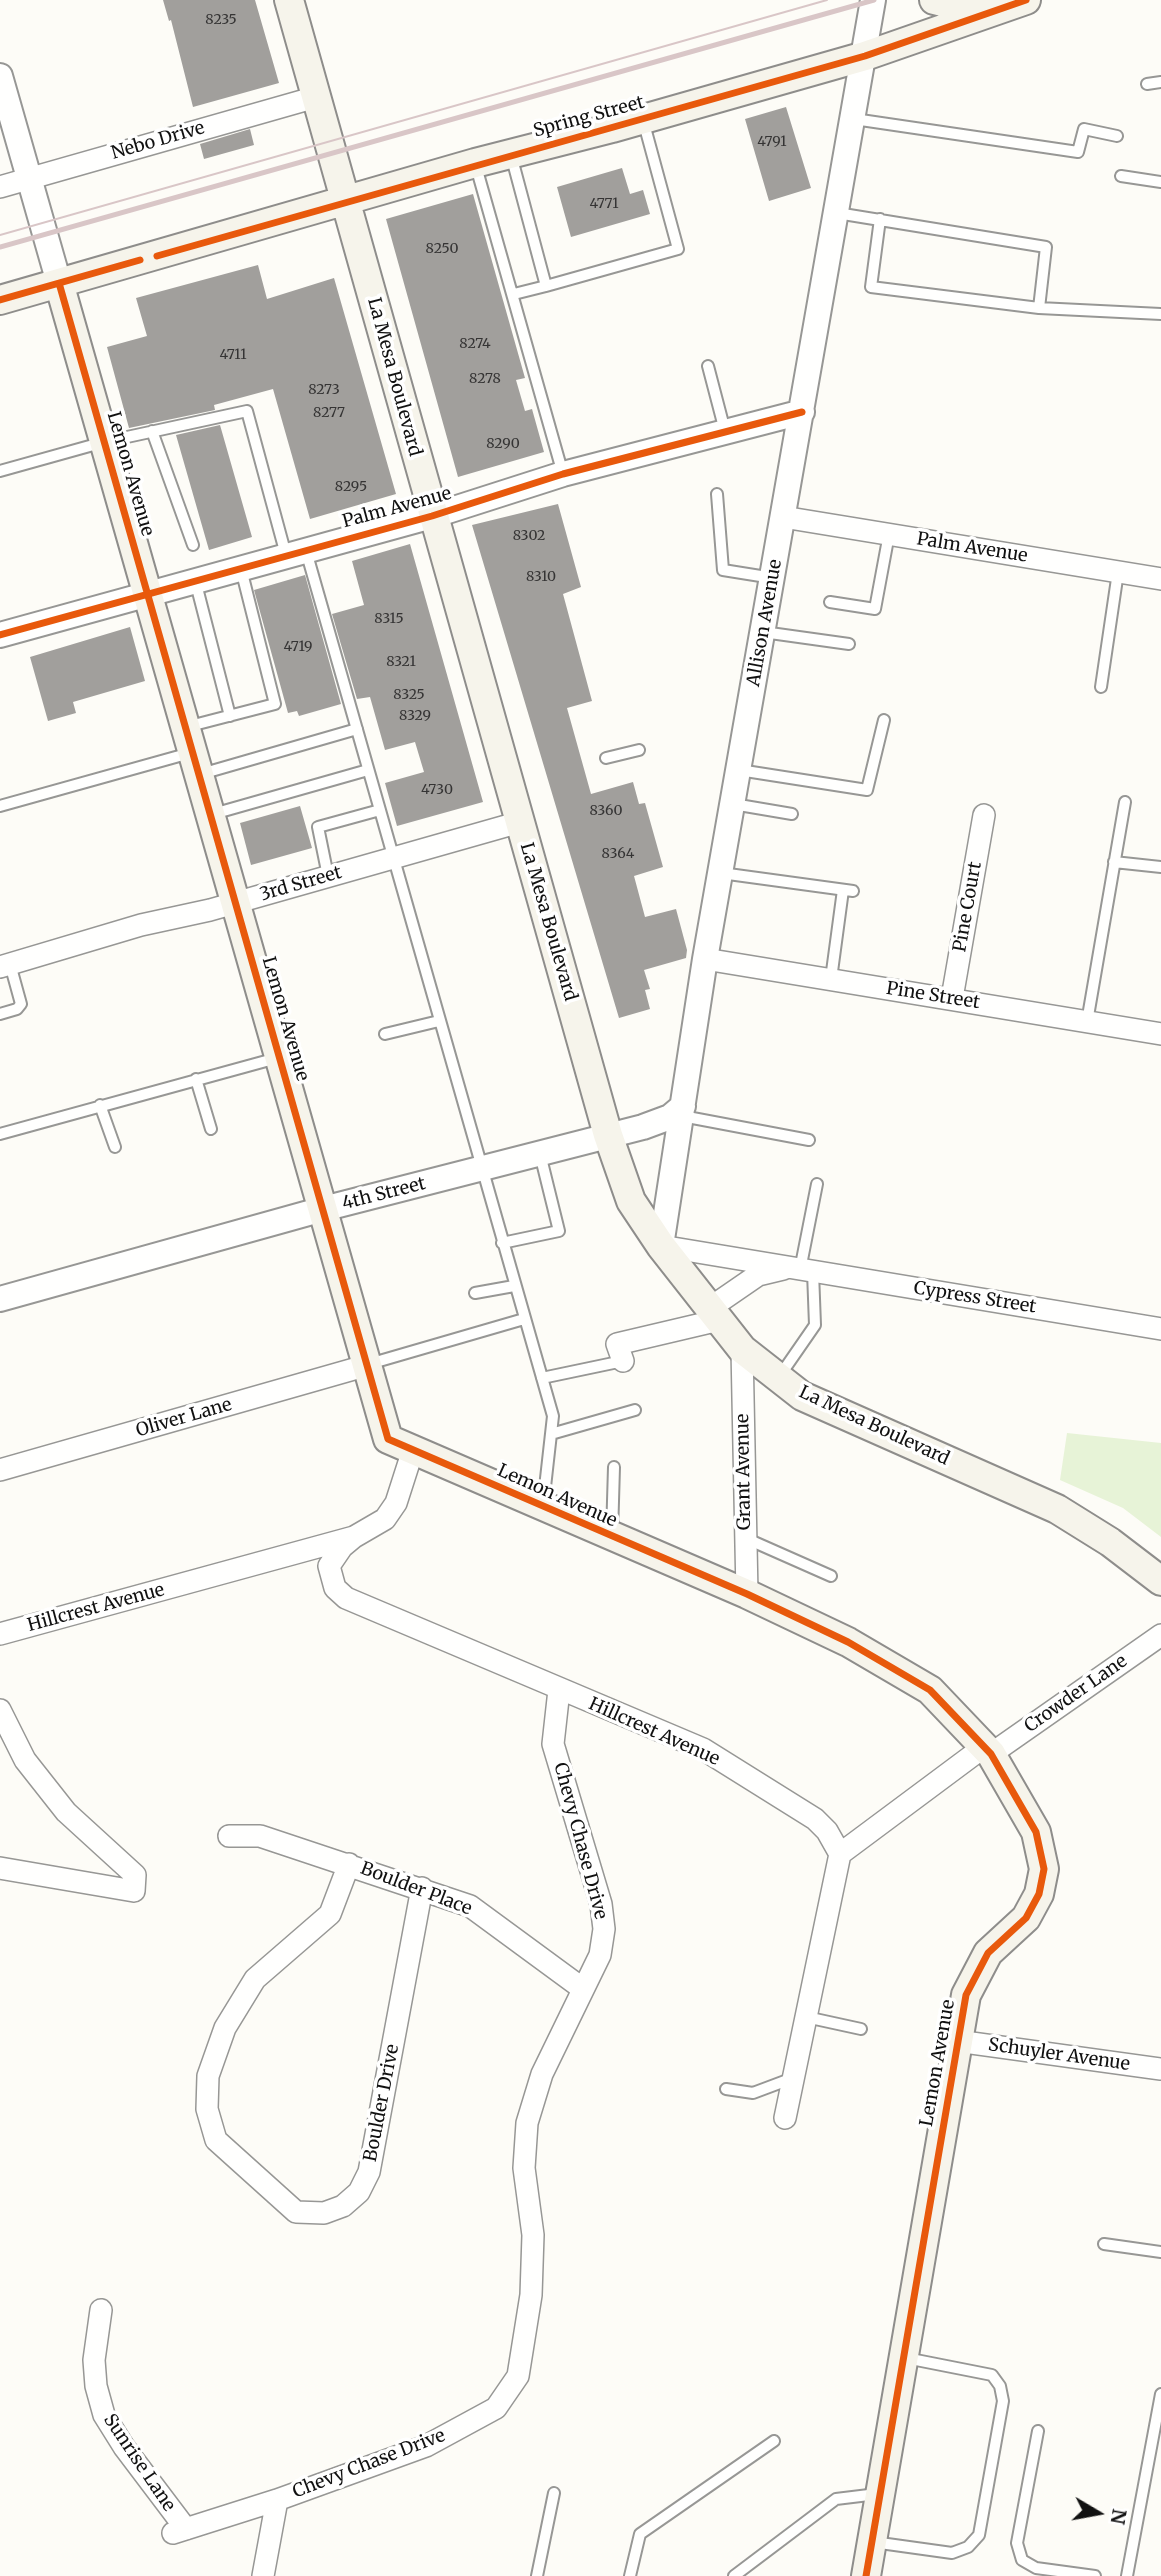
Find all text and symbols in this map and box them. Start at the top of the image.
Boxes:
house number: 8235 [205,12,237,28]
street label: Spring Street [531,92,647,142]
street label: Nebo Drive [109,117,207,165]
house number: 4791 [757,134,787,150]
house number: 4771 [589,196,619,212]
house number: 8250 [426,241,458,257]
street label: La Mesa Boulevard [362,295,426,459]
house number: 8274 [459,336,491,352]
house number: 4711 [219,347,247,363]
house number: 8278 [469,371,501,387]
house number: 8273 [308,382,340,398]
house number: 8277 [313,405,345,421]
street label: Lemon Avenue [102,409,158,539]
house number: 8290 [486,436,520,452]
house number: 8295 [335,479,367,495]
street label: Palm Avenue [340,483,454,533]
house number: 8302 [513,528,545,544]
street label: Palm Avenue [915,529,1029,567]
street label: Allison Avenue [743,558,787,688]
house number: 8310 [526,569,556,585]
house number: 8315 [374,611,404,627]
house number: 4719 [283,639,313,655]
house number: 8321 [386,654,416,670]
house number: 8325 [393,687,425,703]
house number: 8329 [399,708,431,724]
house number: 4730 [421,782,453,798]
house number: 8360 [589,803,623,819]
street label: La Mesa Boulevard [515,840,581,1004]
house number: 8364 [602,846,634,862]
street label: Pine Court [949,860,987,954]
street label: 3rd Street [258,862,344,906]
street label: Lemon Avenue [257,954,313,1084]
street label: Pine Street [885,978,981,1014]
street label: 4th Street [340,1173,428,1215]
street label: Cypress Street [912,1278,1038,1318]
street label: La Mesa Boulevard [795,1382,953,1470]
street label: Oliver Lane [134,1394,234,1442]
street label: Grant Avenue [732,1414,756,1530]
street label: Lemon Avenue [494,1460,620,1532]
street label: Hillcrest Avenue [25,1579,167,1637]
street label: Crowder Lane [1021,1651,1131,1737]
street label: Hillcrest Avenue [585,1694,723,1770]
street label: Chevy Chase Drive [549,1760,611,1922]
street label: Boulder Place [357,1858,475,1920]
street label: Lemon Avenue [916,1998,960,2128]
street label: Schuyler Avenue [987,2034,1131,2076]
street label: Boulder Drive [360,2042,404,2164]
street label: Sunrise Lane [99,2410,179,2516]
street label: Chevy Chase Drive [290,2425,448,2503]
north arrow [1063,2478,1133,2548]
text: N [1106,2507,1132,2526]

